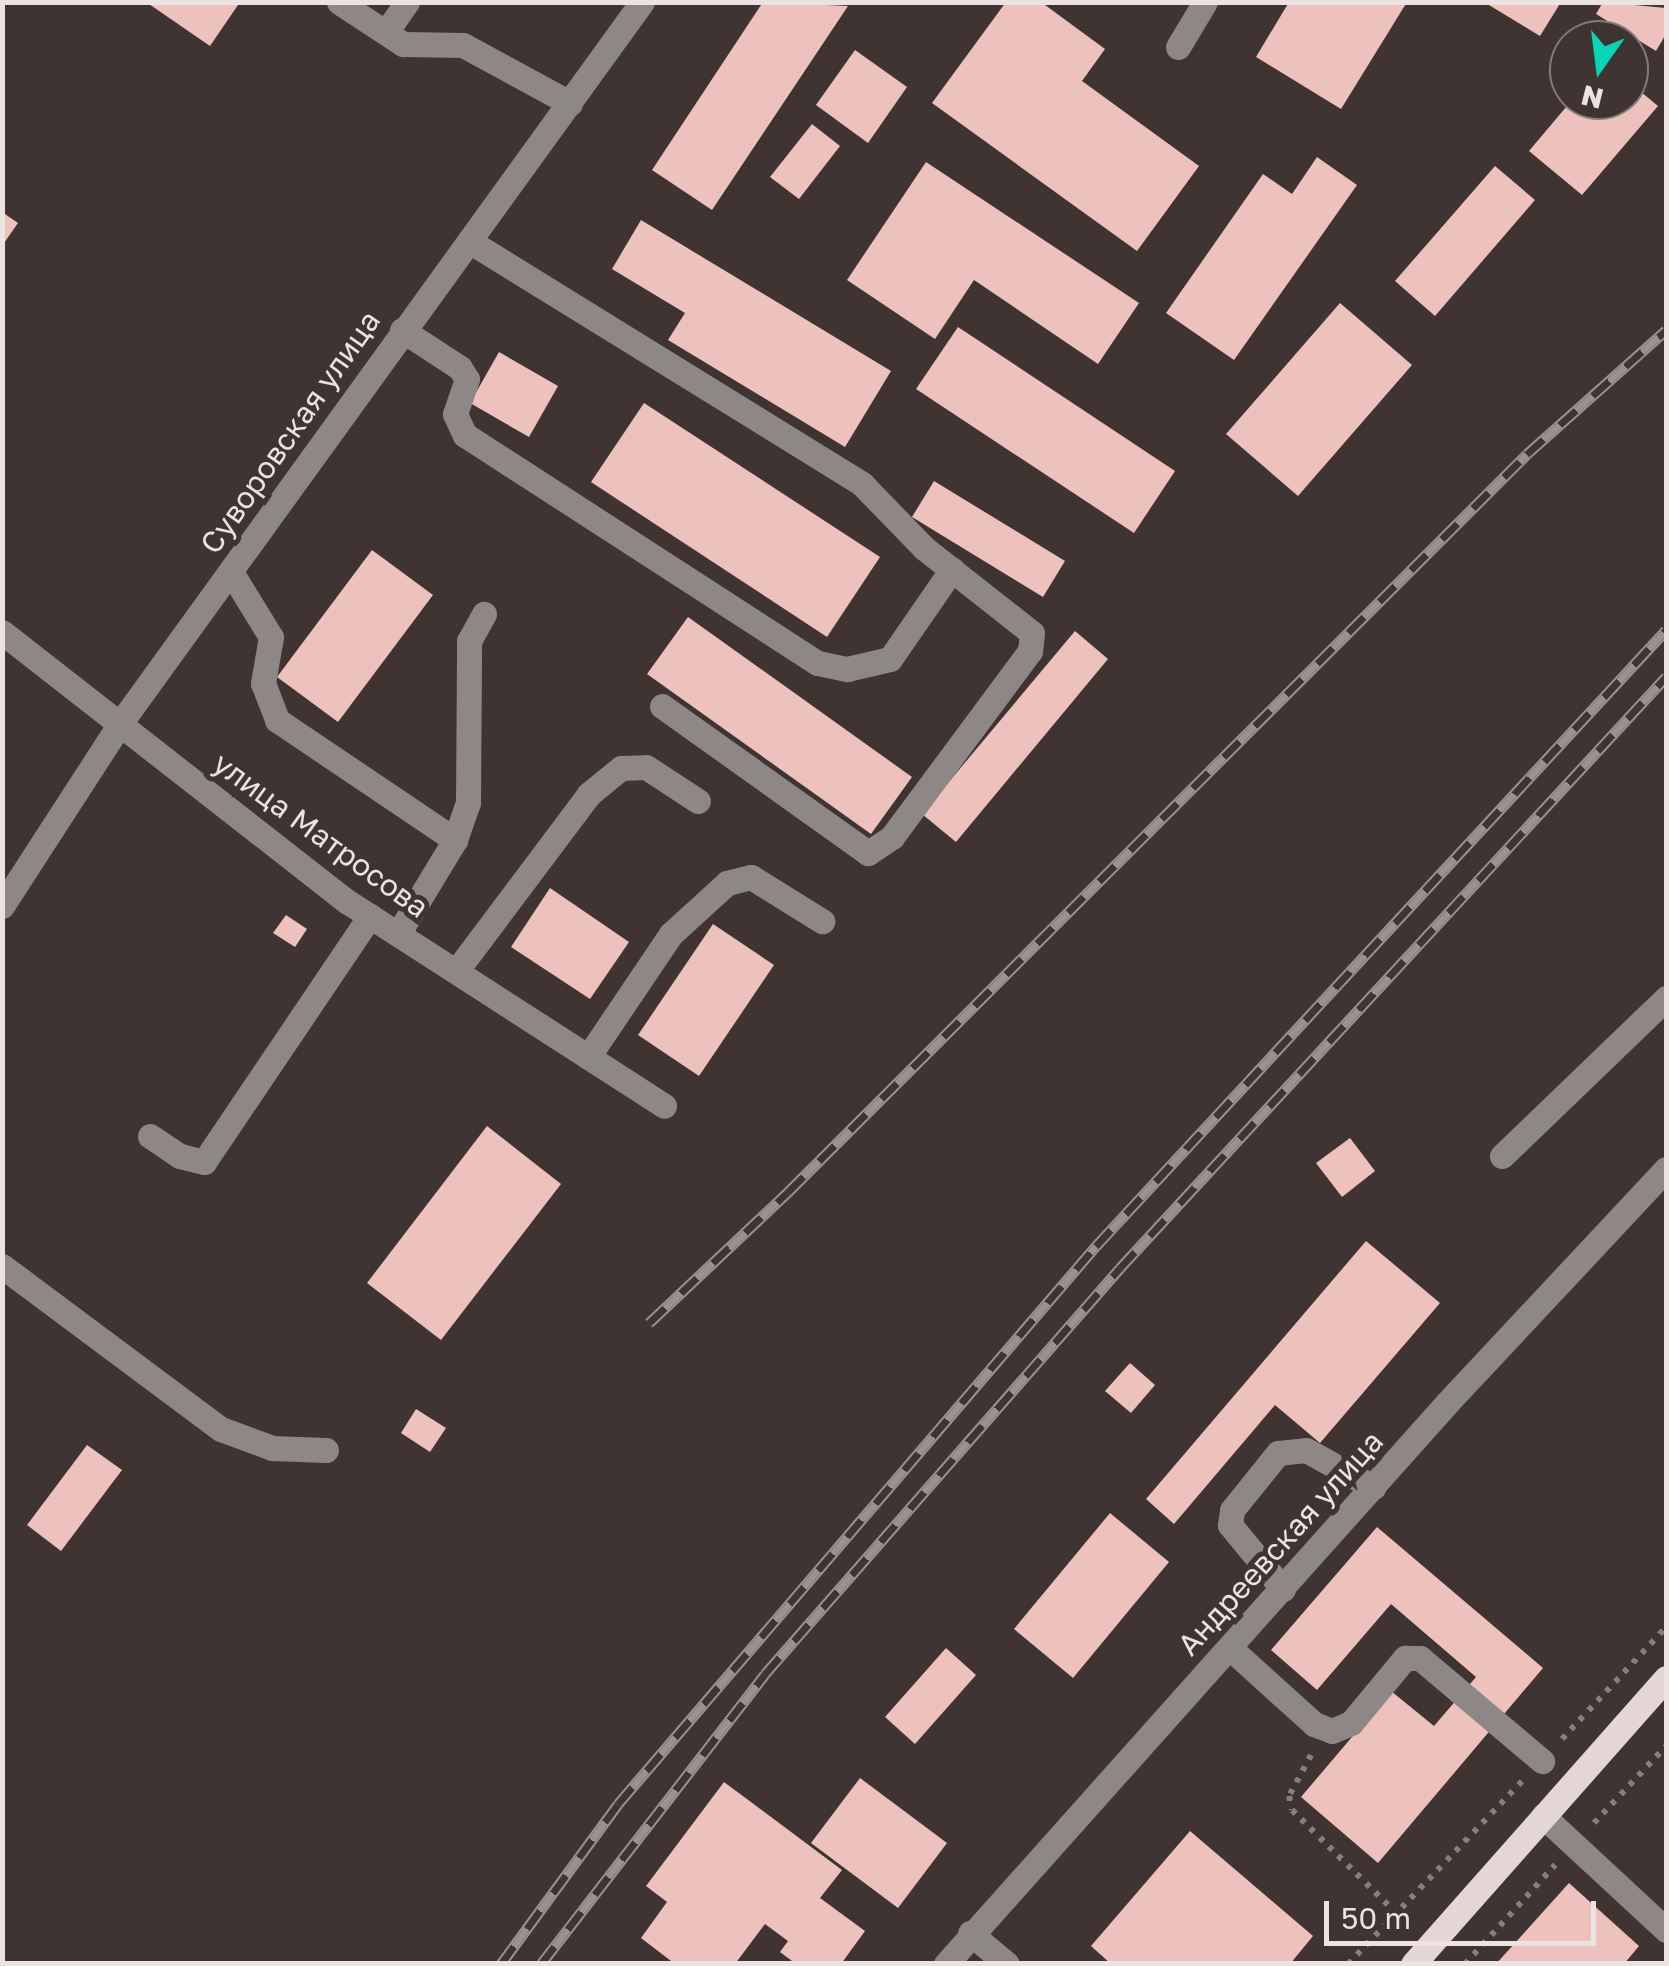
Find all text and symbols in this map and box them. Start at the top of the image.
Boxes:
north arrow [1549,20,1649,120]
text: N [1578,79,1606,116]
street label: Суворовская улица [193,304,387,560]
street label: улица Матросова [206,745,436,925]
street label: Андреевская улица [1170,1423,1390,1663]
scale bar [1329,1881,1602,1943]
text: 50 m [1341,1900,1411,1936]

